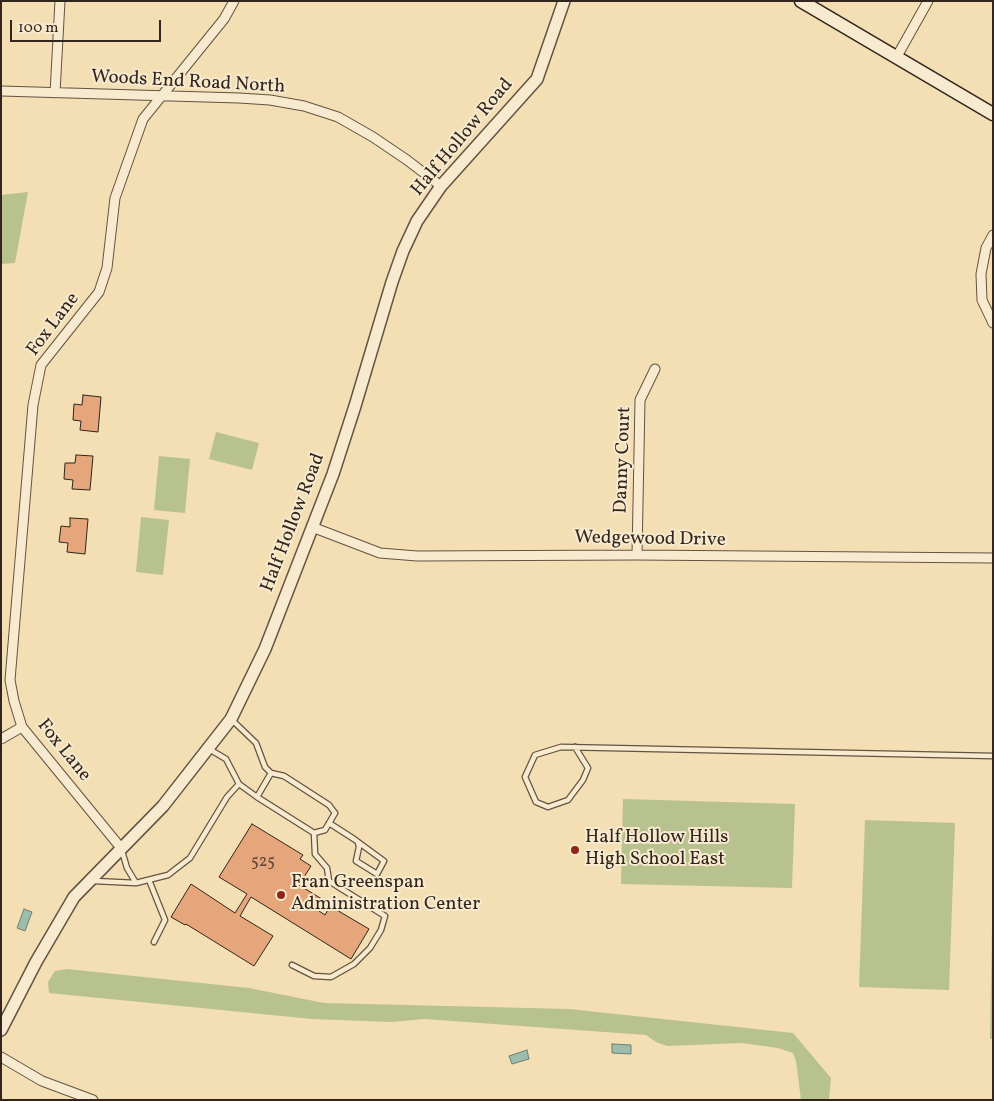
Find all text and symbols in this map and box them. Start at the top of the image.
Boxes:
scale bar [12,10,164,42]
text: 100 m [18,18,58,39]
street label: Woods End Road North [90,67,286,99]
street label: Half Hollow Road [407,74,519,202]
street label: Fox Lane [23,289,85,361]
street label: Danny Court [611,406,637,514]
street label: Half Hollow Road [257,450,331,596]
street label: Wedgewood Drive [574,527,726,553]
street label: Fox Lane [31,715,95,787]
place label: Half Hollow Hills High School East [585,828,728,872]
marker: Half Hollow Hills High School East [569,844,581,856]
house number: 525 [251,853,275,873]
place label: Fran Greenspan Administration Center [291,873,480,917]
marker: Fran Greenspan Administration Center [275,889,287,901]

